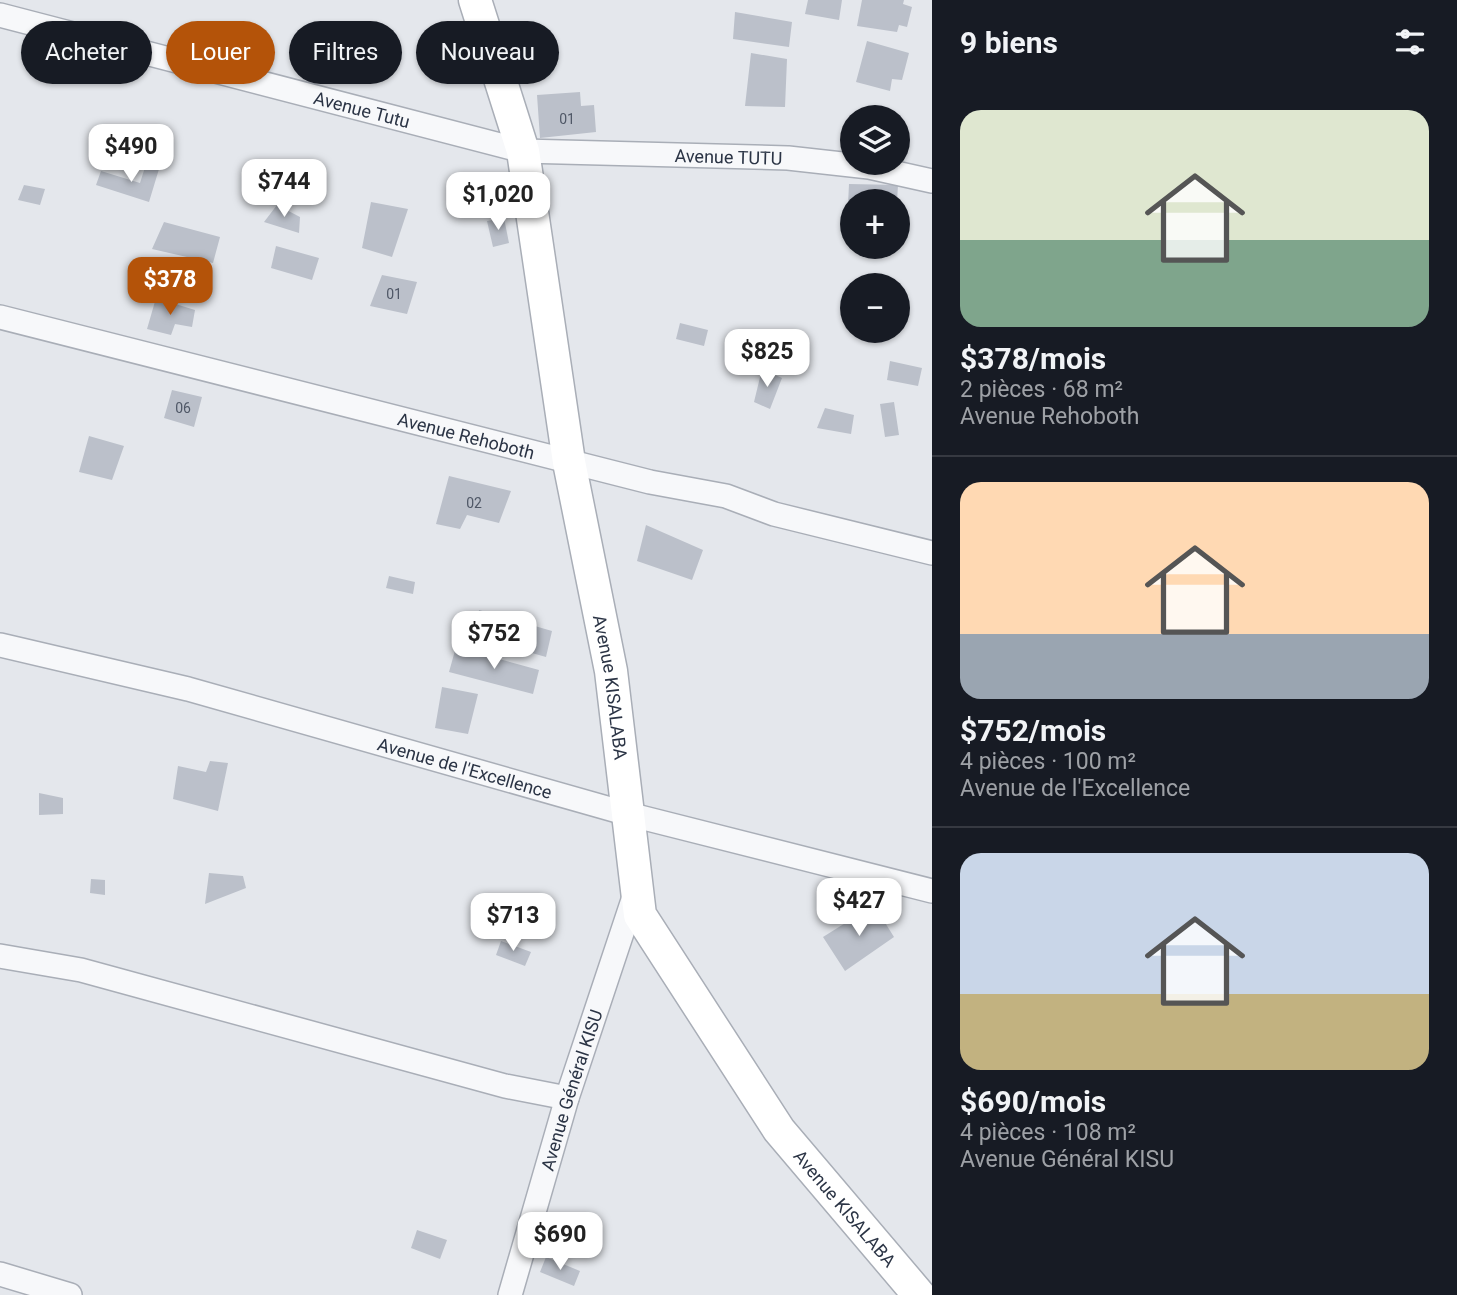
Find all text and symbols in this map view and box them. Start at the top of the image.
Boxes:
chip: Acheter [21,21,152,84]
chip: Louer [166,21,275,84]
chip: Filtres [289,21,402,84]
chip: Nouveau [416,21,559,84]
icon: filters [1391,23,1429,61]
text: 9 biens [960,25,1058,60]
street label: Avenue Tutu [312,87,412,132]
map controls [840,105,910,343]
button: layers [840,105,910,175]
house number: 01 [559,111,575,127]
pin: $490 [90,124,172,184]
text: $490 [105,133,157,160]
street label: Avenue TUTU [674,145,783,168]
icon: home [1132,155,1258,281]
pin: $744 [243,160,325,219]
text: $744 [258,168,310,195]
pin: $1,020 [441,173,555,232]
text: $1,020 [462,181,534,208]
button: + [840,189,910,259]
pin: $378 [129,258,211,317]
text: $378 [144,266,196,293]
button: − [840,273,910,343]
house number: 01 [386,286,402,302]
pin: $825 [726,330,808,389]
text: $825 [741,338,793,365]
text: $378/mois [960,341,1106,376]
text: 2 pièces · 68 m² [960,376,1123,403]
house number: 06 [175,400,191,416]
text: Avenue Rehoboth [960,403,1139,430]
street label: Avenue Rehoboth [396,408,537,463]
house number: 02 [466,495,482,511]
icon: home [1132,527,1258,653]
pin: $752 [453,612,535,671]
street label: Avenue KISALABA [589,613,632,761]
text: $752 [468,620,520,647]
text: $752/mois [960,713,1106,748]
street label: Avenue de l'Excellence [375,733,555,802]
text: 4 pièces · 100 m² [960,748,1136,775]
text: Avenue de l'Excellence [960,775,1190,802]
pin: $427 [818,878,900,938]
text: $427 [833,887,885,914]
pin: $713 [472,894,554,953]
icon: home [1132,898,1258,1024]
text: $713 [487,902,539,929]
street label: Avenue Général KISU [536,1007,606,1173]
text: $690/mois [960,1084,1106,1119]
text: 4 pièces · 108 m² [960,1119,1136,1146]
street label: Avenue KISALABA [790,1145,901,1271]
text: Avenue Général KISU [960,1146,1174,1173]
pin: $690 [519,1212,601,1272]
text: $690 [534,1221,586,1248]

